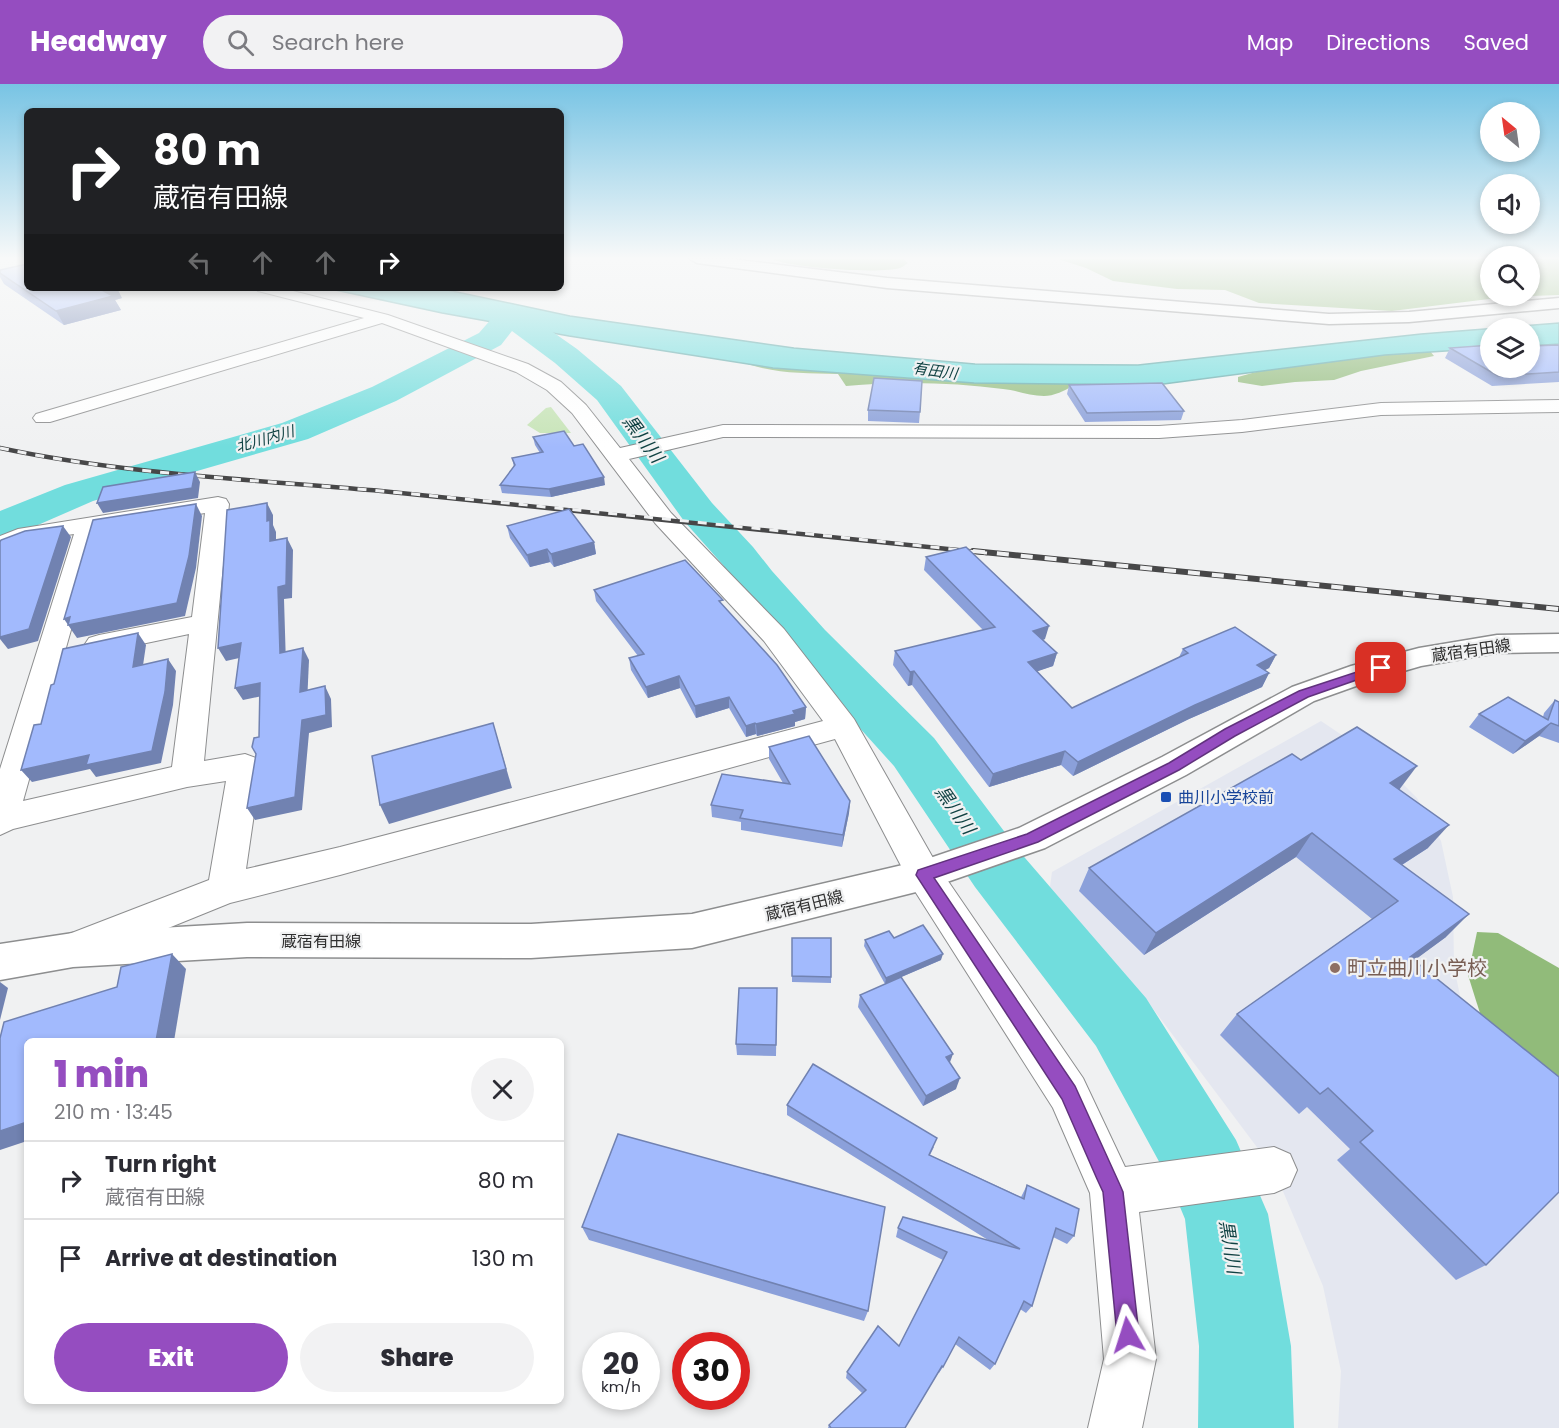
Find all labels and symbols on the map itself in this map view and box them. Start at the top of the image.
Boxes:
north arrow [1480,102,1540,162]
water label: 有田川 [911,357,961,384]
water label: 黒川川 [617,410,671,469]
water label: 北川内川 [233,420,299,457]
street label: 蔵宿有田線 [1430,634,1512,667]
pin [1355,642,1406,693]
water label: 黒川川 [930,780,982,841]
place label: 曲川小学校前 [1178,786,1274,809]
marker: 曲川小学校前 [1159,790,1173,804]
street label: 蔵宿有田線 [763,885,846,926]
street label: 蔵宿有田線 [281,930,361,953]
place label: 町立曲川小学校 [1347,954,1487,982]
marker: 町立曲川小学校 [1328,961,1342,975]
water label: 黒川川 [1214,1218,1247,1278]
position arrow [1096,1303,1160,1367]
speed limit sign: 30 [672,1332,750,1410]

